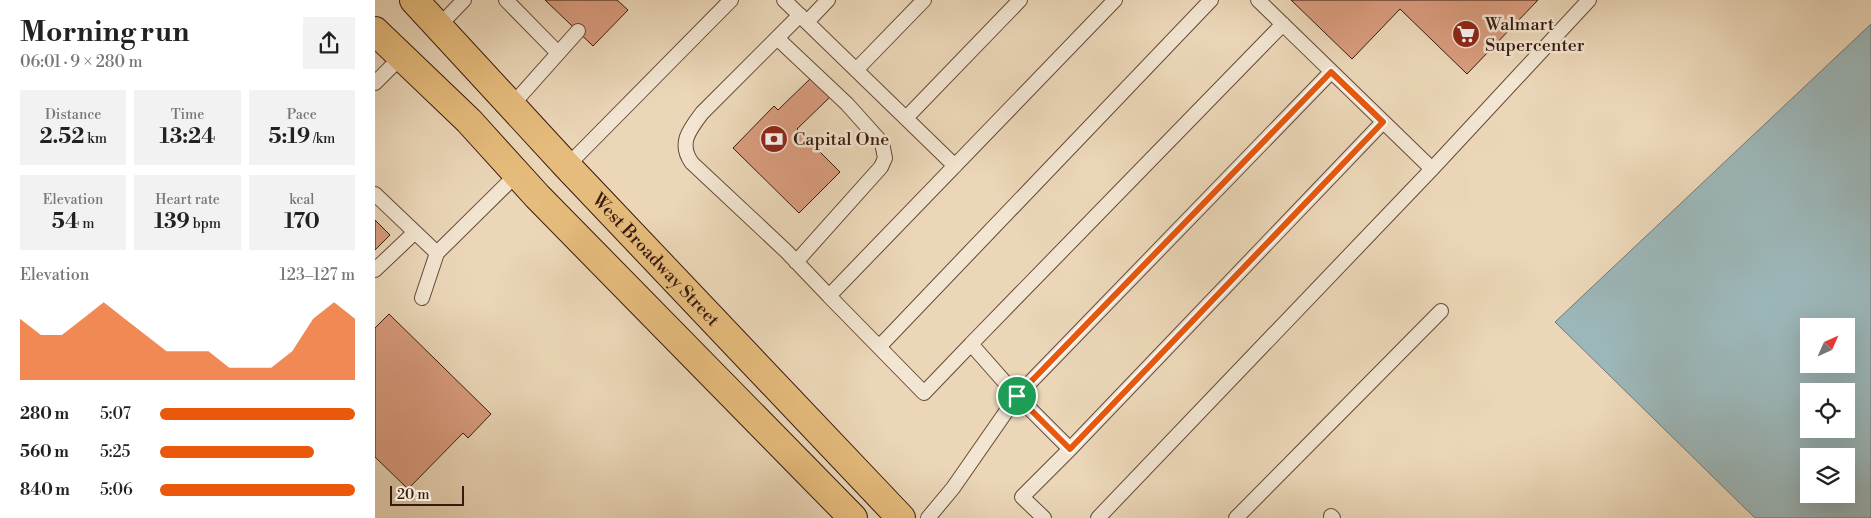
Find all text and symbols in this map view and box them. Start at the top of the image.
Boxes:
place label: Walmart Supercenter [1484,13,1585,57]
text: Morning run [20,15,189,50]
button: share [303,17,355,69]
supermarket icon: Walmart Supercenter [1451,19,1481,49]
text: 06:01 · 9 × 280 m [20,52,143,72]
text: Distance [45,106,101,124]
text: Time [171,106,204,124]
text: Pace [287,106,317,124]
text: 2.52 [39,124,84,150]
text: 13:24 [160,124,215,150]
text: 5:19 [268,124,310,150]
bank icon: Capital One [759,124,789,154]
place label: Capital One [793,128,889,151]
text: km [84,130,107,148]
text: /km [310,130,335,148]
street label: West Broadway Street [587,188,725,332]
text: Elevation [43,191,103,209]
text: Heart rate [155,191,220,209]
text: kcal [289,191,315,209]
text: 54 [52,209,79,235]
text: 139 [154,209,190,235]
text: 170 [284,209,320,235]
text: m [79,215,94,233]
text: bpm [190,215,221,233]
text: Elevation [20,265,89,285]
text: 123–127 m [280,265,355,285]
north arrow [1800,318,1855,372]
map controls [1800,318,1855,503]
pin [996,375,1038,417]
icon: arrive [1003,382,1031,410]
button: locate [1800,383,1855,438]
text: 280 m [20,404,69,424]
text: 5:07 [100,404,131,424]
text: 560 m [20,442,69,462]
text: 5:25 [100,442,130,462]
button: layers [1800,448,1855,503]
text: 840 m [20,480,70,500]
text: 5:06 [100,480,133,500]
scale bar [390,483,464,506]
text: 20 m [397,486,429,504]

